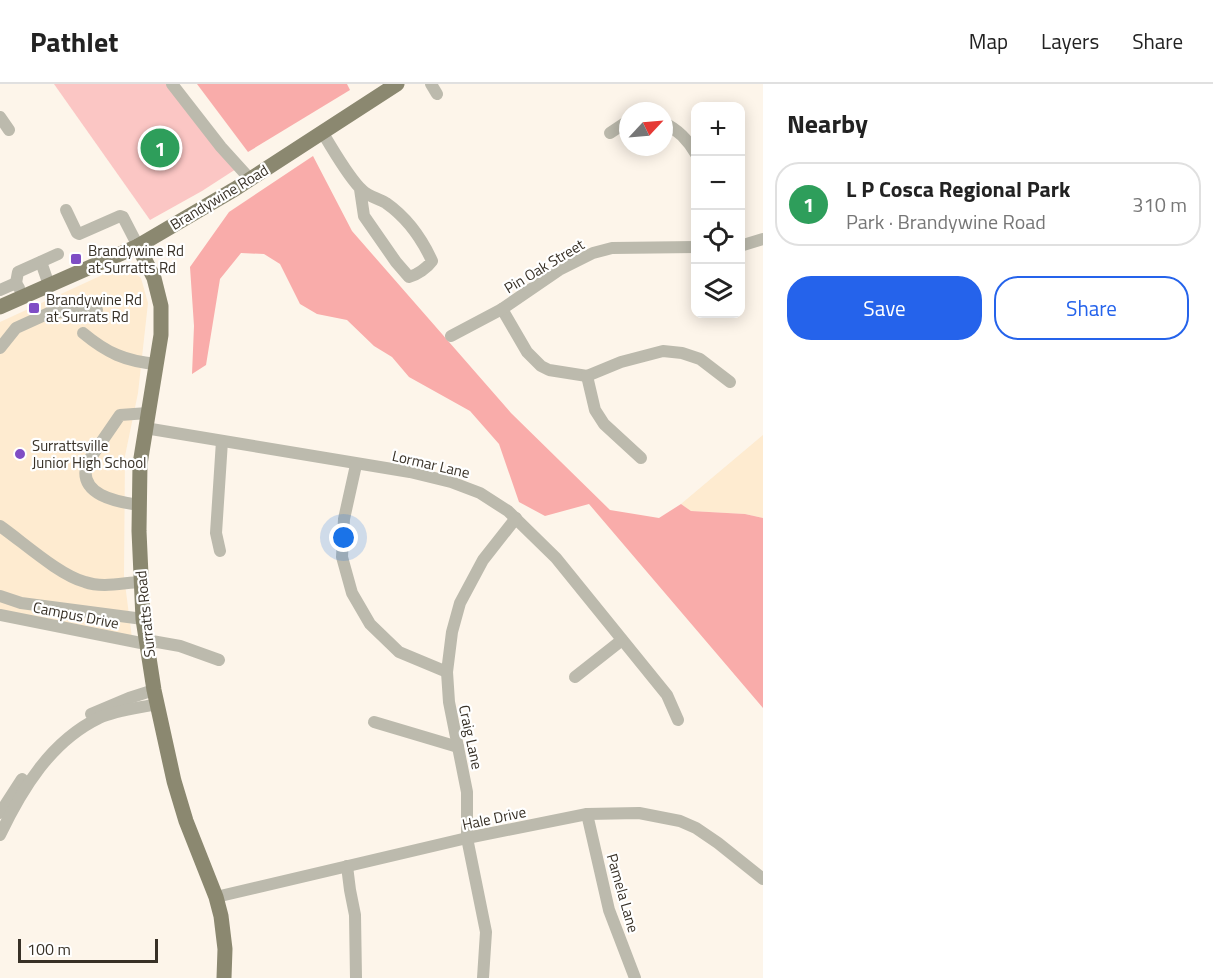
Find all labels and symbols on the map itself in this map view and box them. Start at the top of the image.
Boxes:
north arrow [619,102,673,156]
pin: 1 [140,126,180,170]
street label: Brandywine Road [165,158,273,236]
street label: Pin Oak Street [499,233,589,299]
place label: Brandywine Rd at Surratts Rd [88,239,184,279]
marker: Brandywine Rd at Surratts Rd [69,252,83,266]
place label: Brandywine Rd at Surrats Rd [46,288,142,328]
marker: Brandywine Rd at Surrats Rd [27,301,41,315]
place label: Surrattsville Junior High School [32,434,147,474]
street label: Lormar Lane [390,444,472,484]
marker: Surrattsville Junior High School [13,447,27,461]
your location [329,523,358,552]
street label: Surratts Road [129,569,161,659]
street label: Campus Drive [31,595,121,635]
street label: Craig Lane [453,703,489,771]
street label: Hale Drive [460,800,528,836]
street label: Pamela Lane [601,851,645,935]
scale bar [18,936,158,964]

